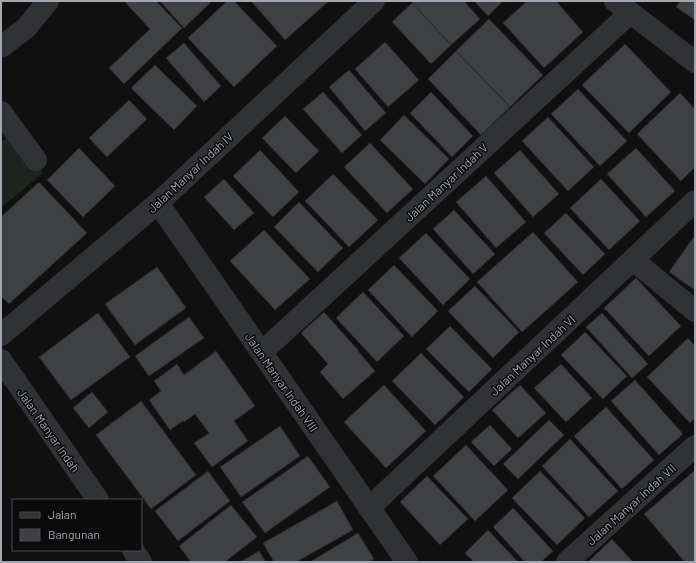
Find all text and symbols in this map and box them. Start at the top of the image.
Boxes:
street label: Jalan Manyar Indah IV [144,129,236,215]
street label: Jalan Manyar Indah V [402,140,490,224]
street label: Jalan Manyar Indah VI [486,312,578,398]
street label: Jalan Manyar Indah VIII [243,330,321,434]
street label: Jalan Manyar Indah [15,386,83,474]
street label: Jalan Manyar Indah VII [584,460,678,548]
legend [12,499,142,551]
text: Jalan [48,507,76,521]
text: Bangunan [48,527,100,541]

